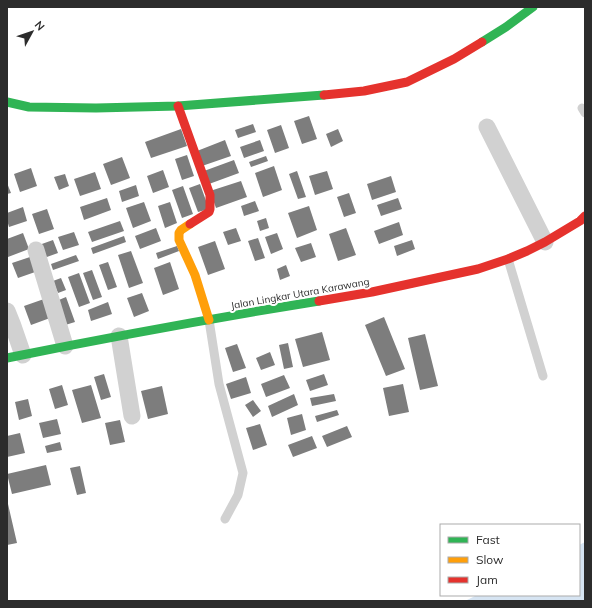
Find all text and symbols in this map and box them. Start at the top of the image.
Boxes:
north arrow [12,12,52,52]
text: N [32,18,48,33]
street label: Jalan Lingkar Utara Karawang [230,275,370,312]
legend [440,524,580,596]
text: Fast [476,532,500,547]
text: Slow [476,552,504,567]
text: Jam [476,572,498,587]

